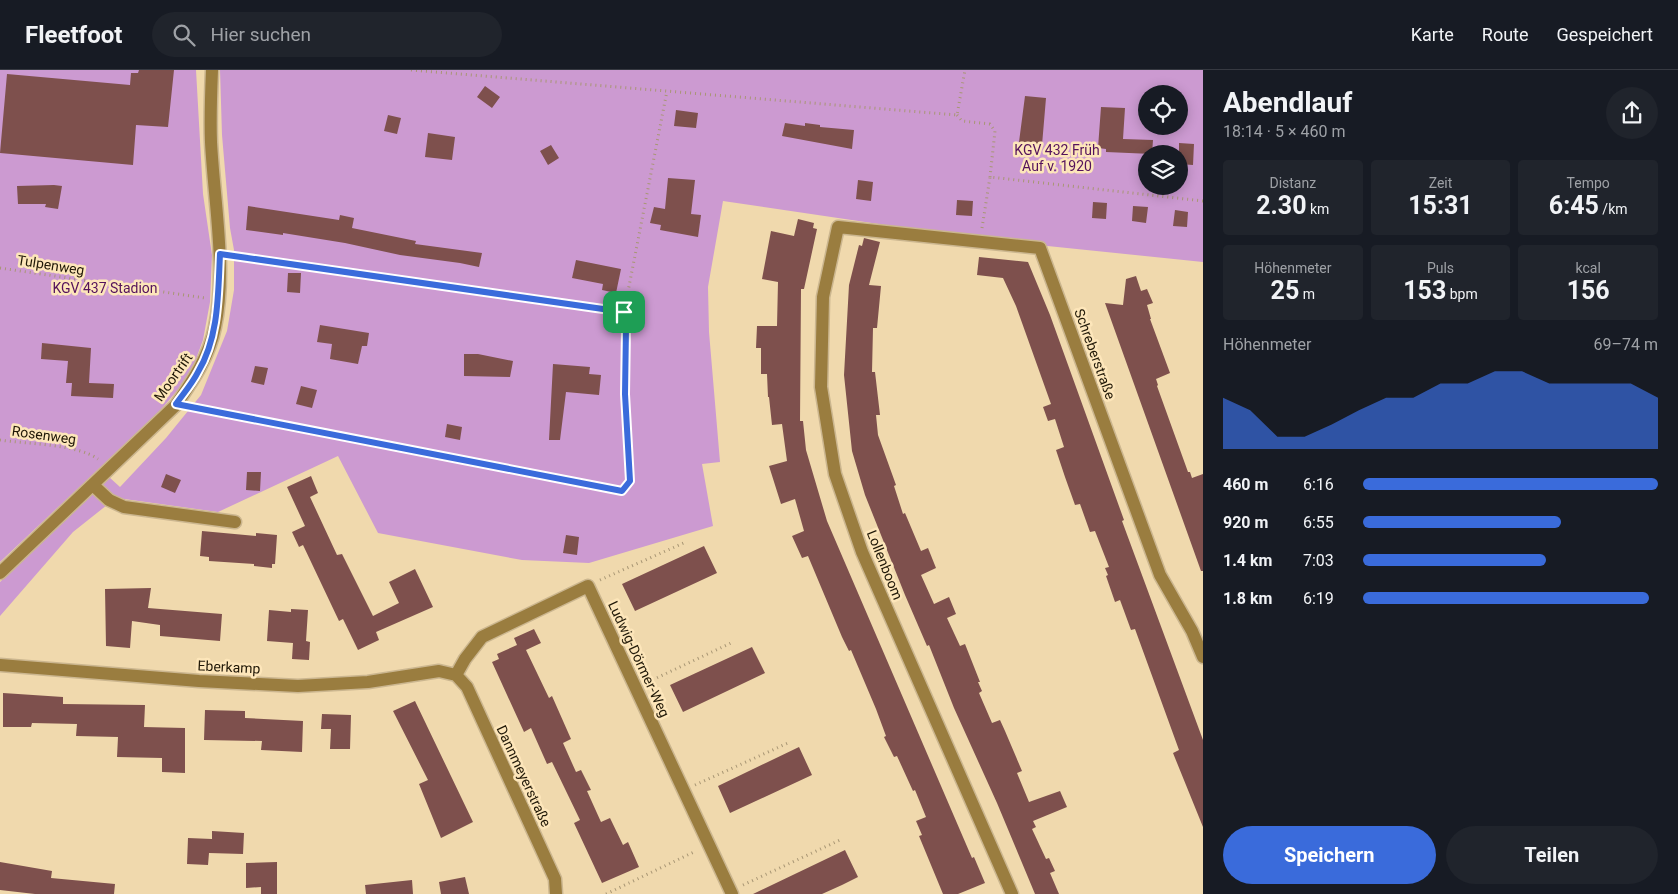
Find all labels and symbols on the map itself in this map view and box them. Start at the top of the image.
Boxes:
park label: KGV 432 Früh Auf v. 1920 [1014,142,1100,174]
street label: Tulpenweg [16,252,86,278]
park label: KGV 437 Stadion [52,280,158,296]
pin [603,291,645,333]
street label: Schreberstraße [1071,307,1119,401]
street label: Moortrift [151,349,196,404]
street label: Rosenweg [11,423,77,447]
street label: Lollenboom [864,528,906,602]
street label: Ludwig-Dörmer-Weg [605,598,673,720]
street label: Eberkamp [197,657,261,677]
street label: Dannmeyerstraße [493,723,555,829]

